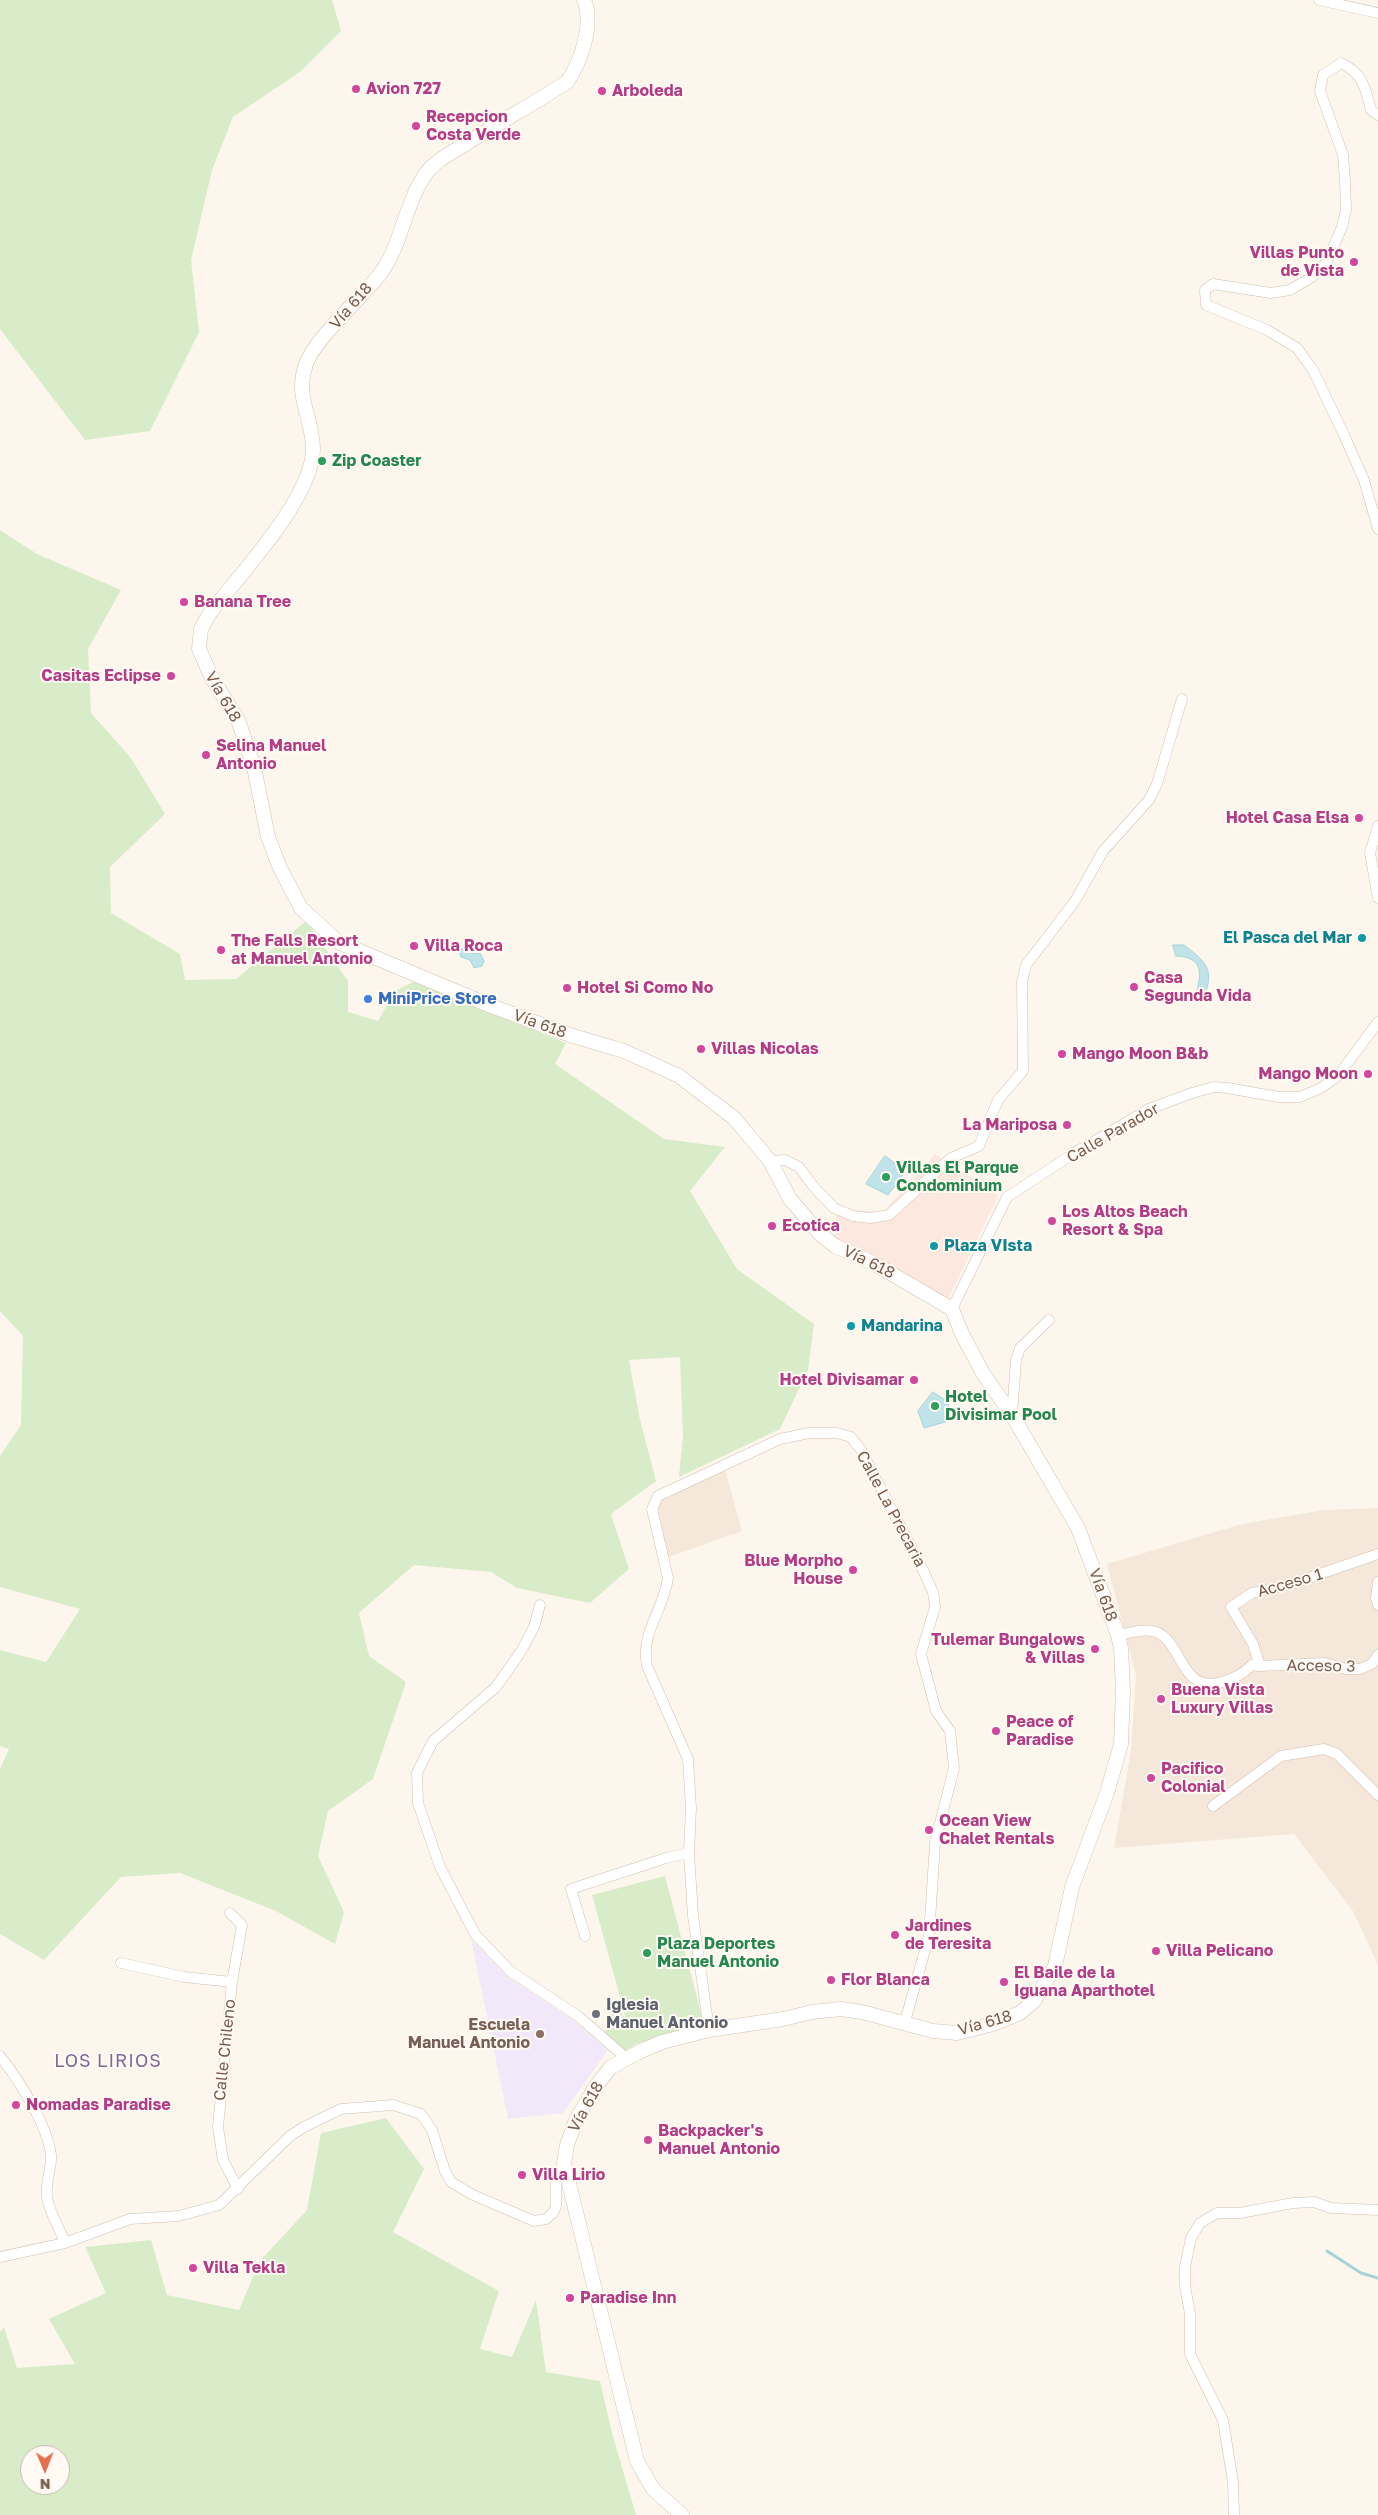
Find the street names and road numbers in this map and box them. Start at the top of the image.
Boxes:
street label: Vía 618 [326,279,376,333]
street label: Vía 618 [201,668,245,726]
street label: Vía 618 [511,1006,569,1042]
street label: Calle Parador [1063,1099,1163,1167]
street label: Vía 618 [840,1241,898,1283]
street label: Calle La Precaria [852,1448,930,1570]
street label: Acceso 1 [1255,1565,1325,1601]
street label: Vía 618 [1085,1566,1121,1624]
street label: Acceso 3 [1286,1656,1356,1676]
street label: Calle Chileno [210,1998,240,2102]
street label: Vía 618 [956,2006,1014,2040]
street label: Vía 618 [564,2078,608,2136]

